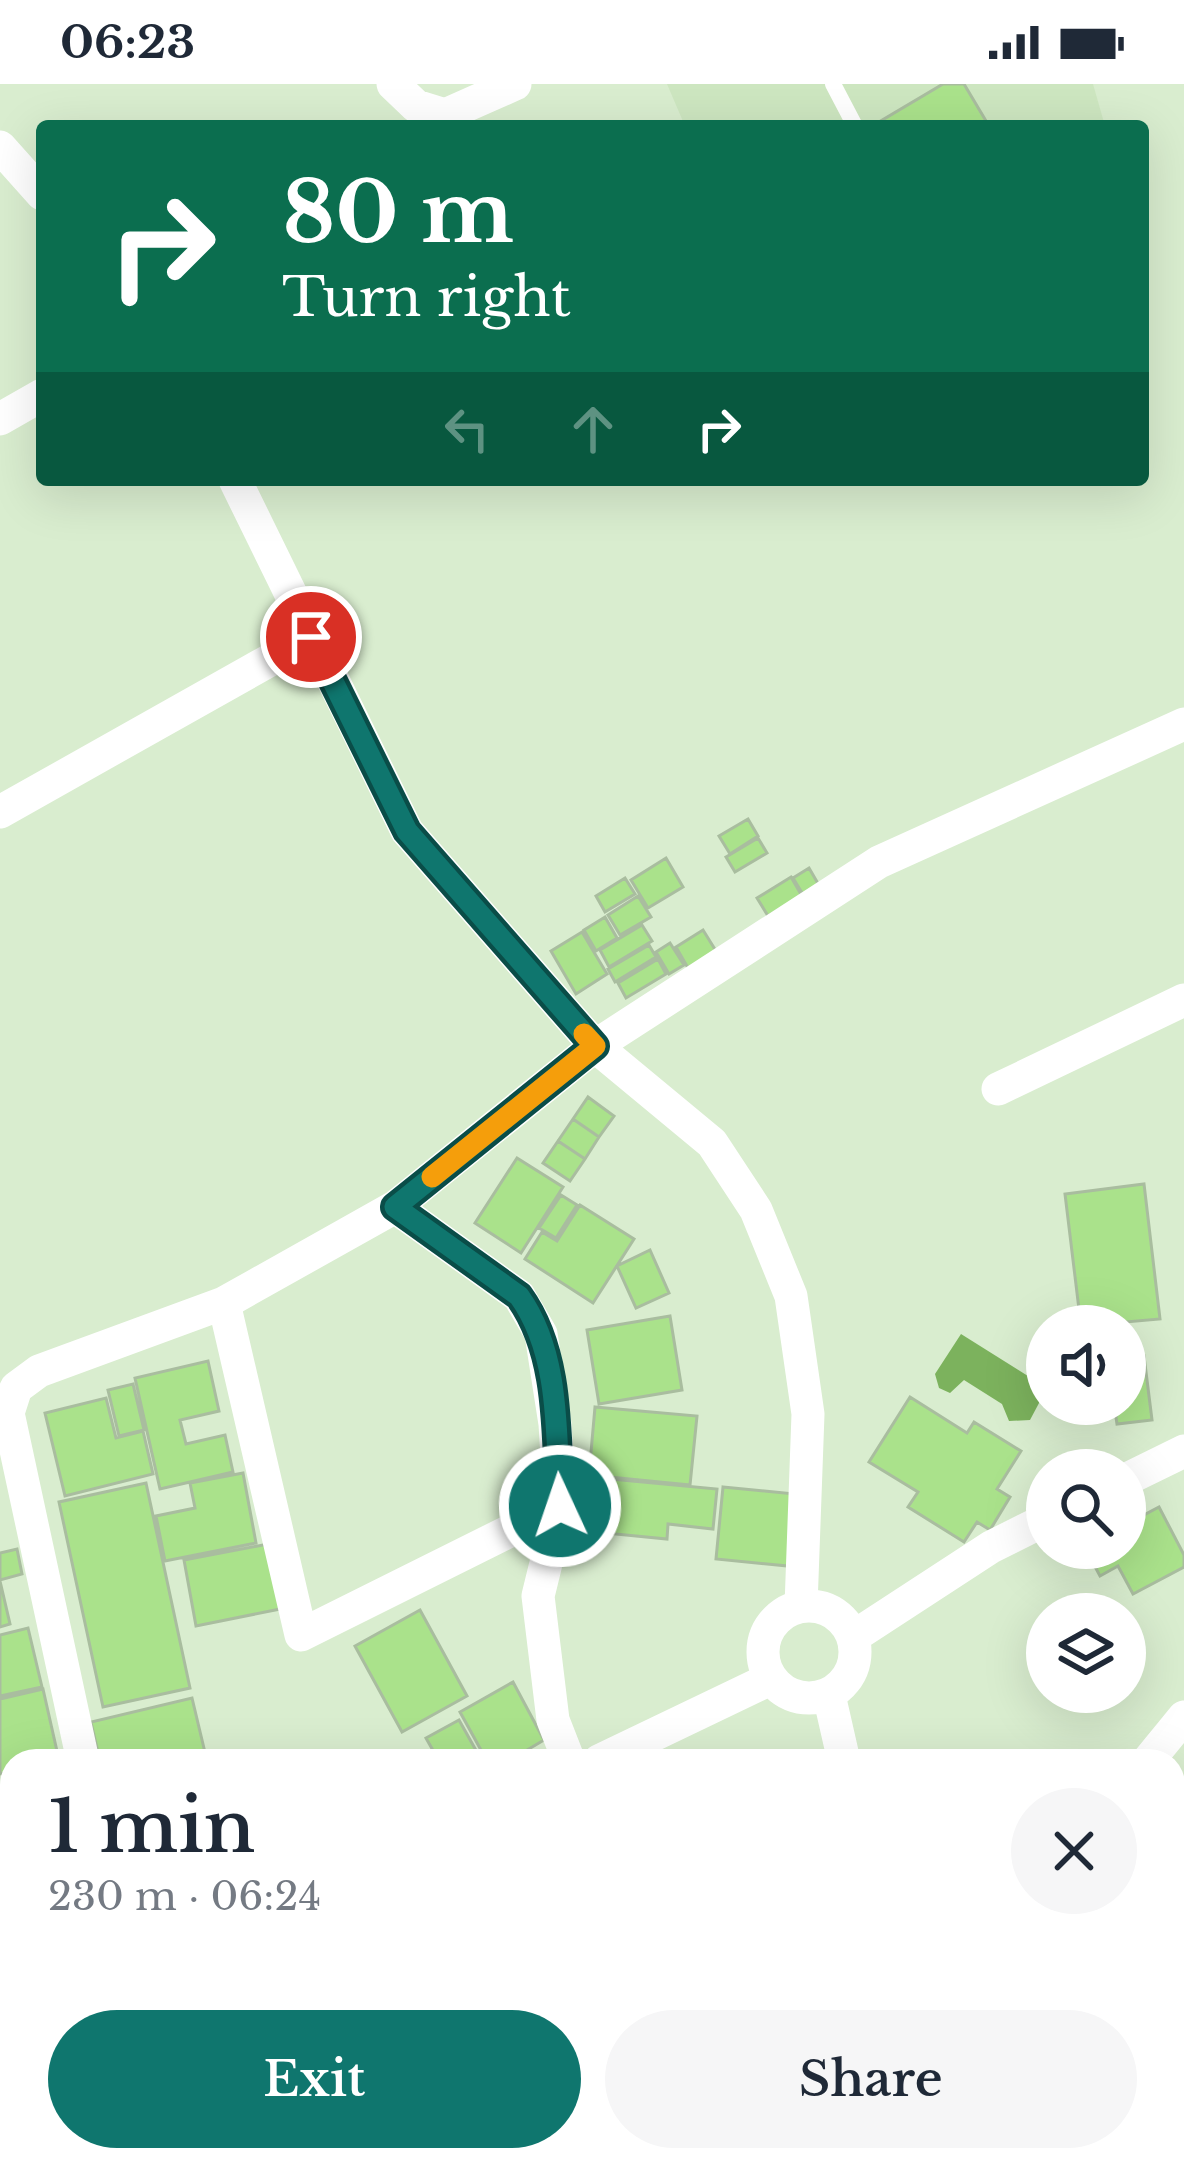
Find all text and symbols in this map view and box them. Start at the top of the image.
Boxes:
text: 06:23 [60,14,195,70]
text: 80 m [282,161,514,265]
icon: right [84,168,240,324]
text: Turn right [282,264,571,331]
icon: left [434,396,500,462]
icon: ahead [560,396,626,462]
icon: right [686,396,752,462]
pin [260,586,362,688]
icon: arrive [278,604,344,670]
map controls [1026,1305,1146,1713]
button: sound [1026,1305,1146,1425]
position arrow [497,1443,623,1569]
button: search [1026,1449,1146,1569]
button: layers [1026,1593,1146,1713]
text: 1 min [48,1782,255,1871]
button: close [1011,1788,1137,1914]
text: 230 m · 06:24 [48,1872,321,1921]
button: Exit [48,2010,581,2148]
button: Share [605,2010,1137,2148]

